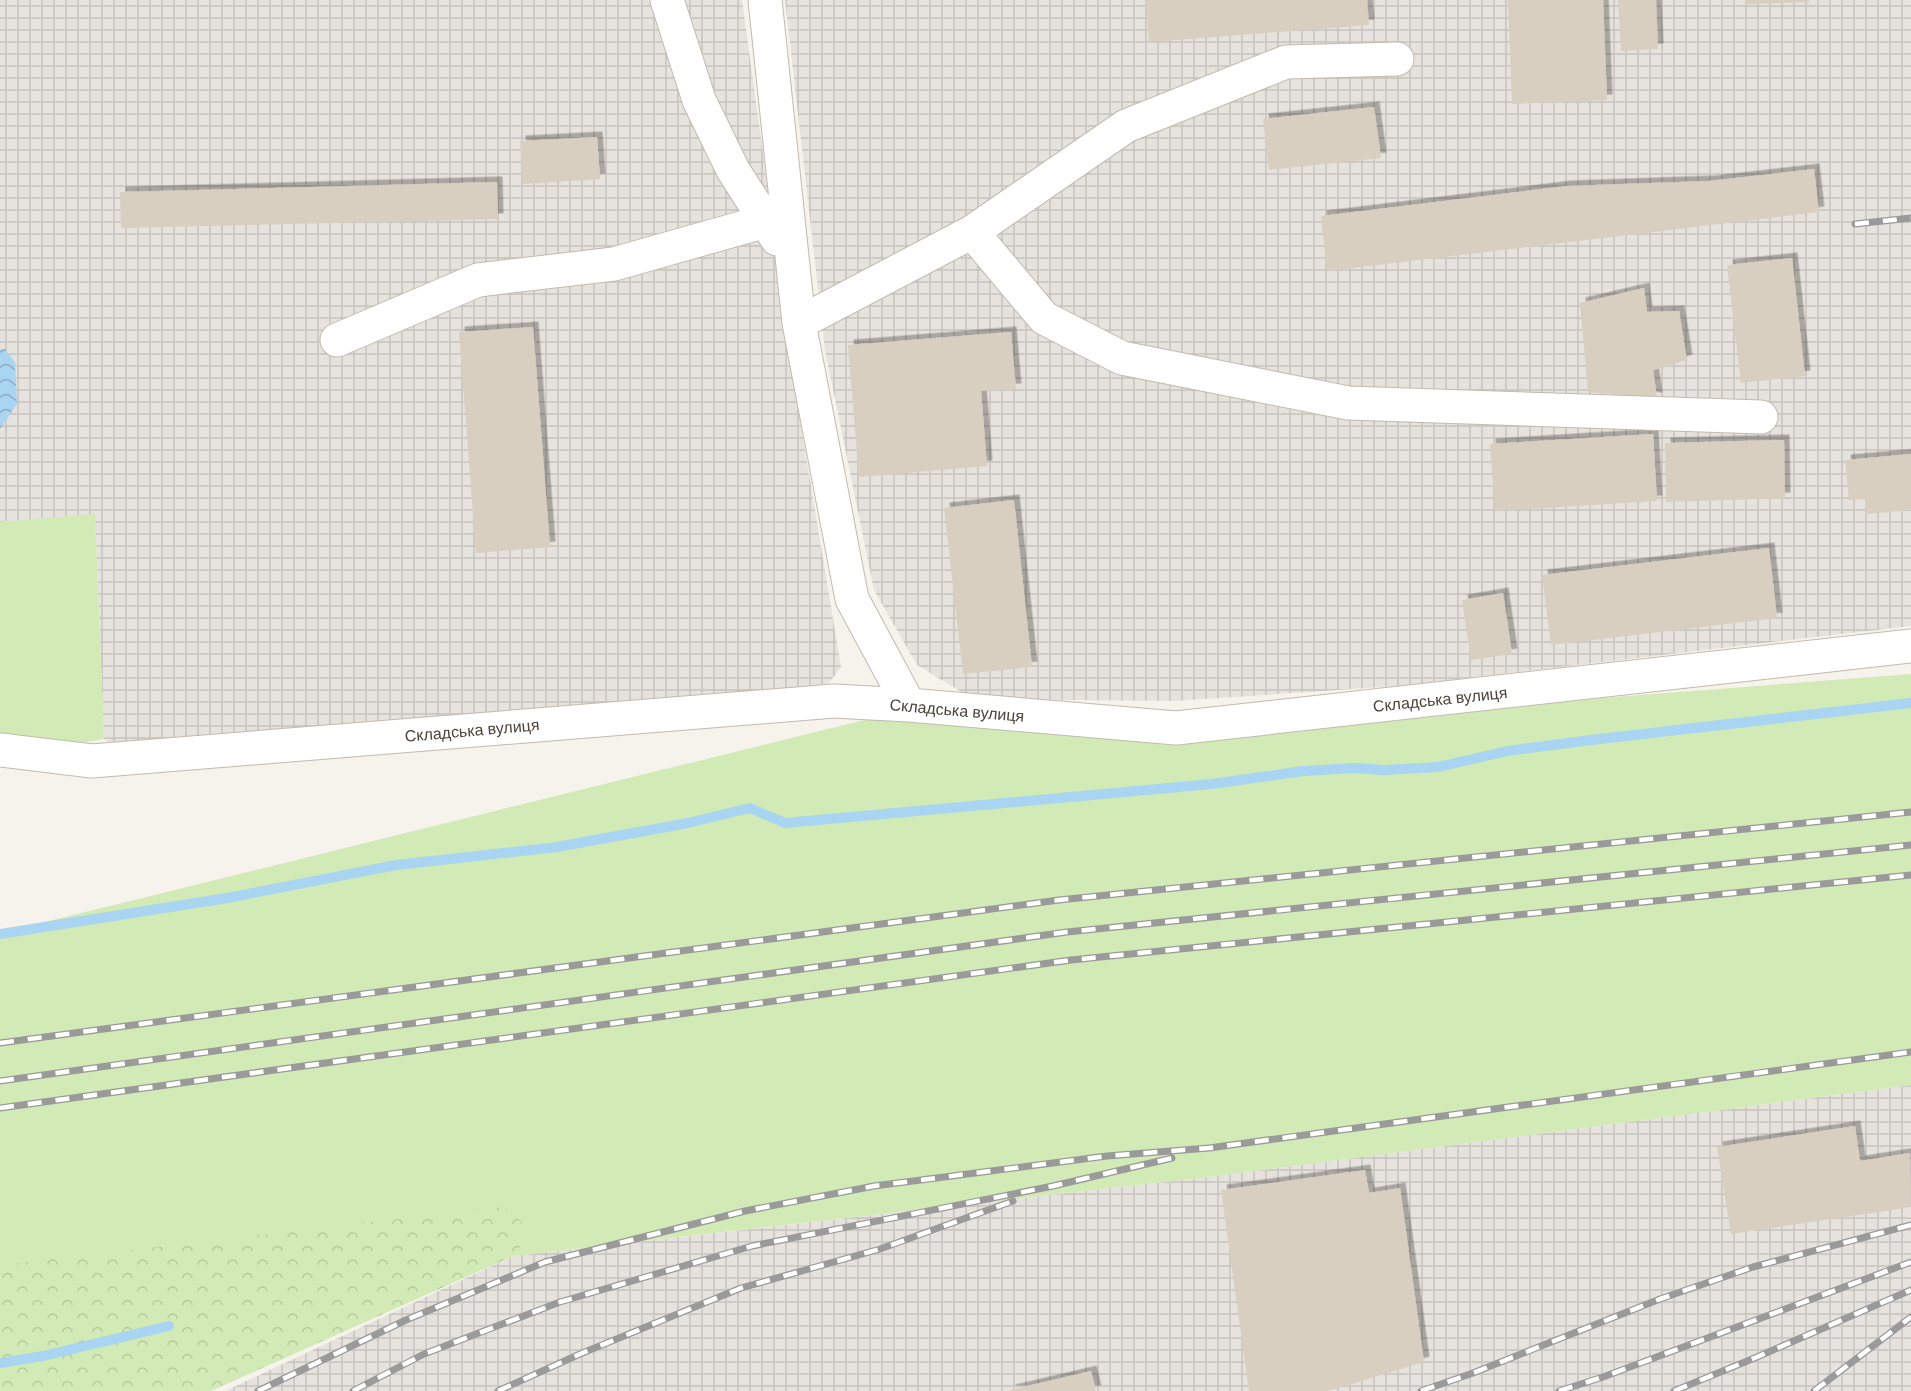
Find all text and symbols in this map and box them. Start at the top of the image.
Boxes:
street label: Складська вулиця [1372,682,1508,717]
street label: Складська вулиця [889,694,1025,727]
street label: Складська вулиця [404,714,540,747]

